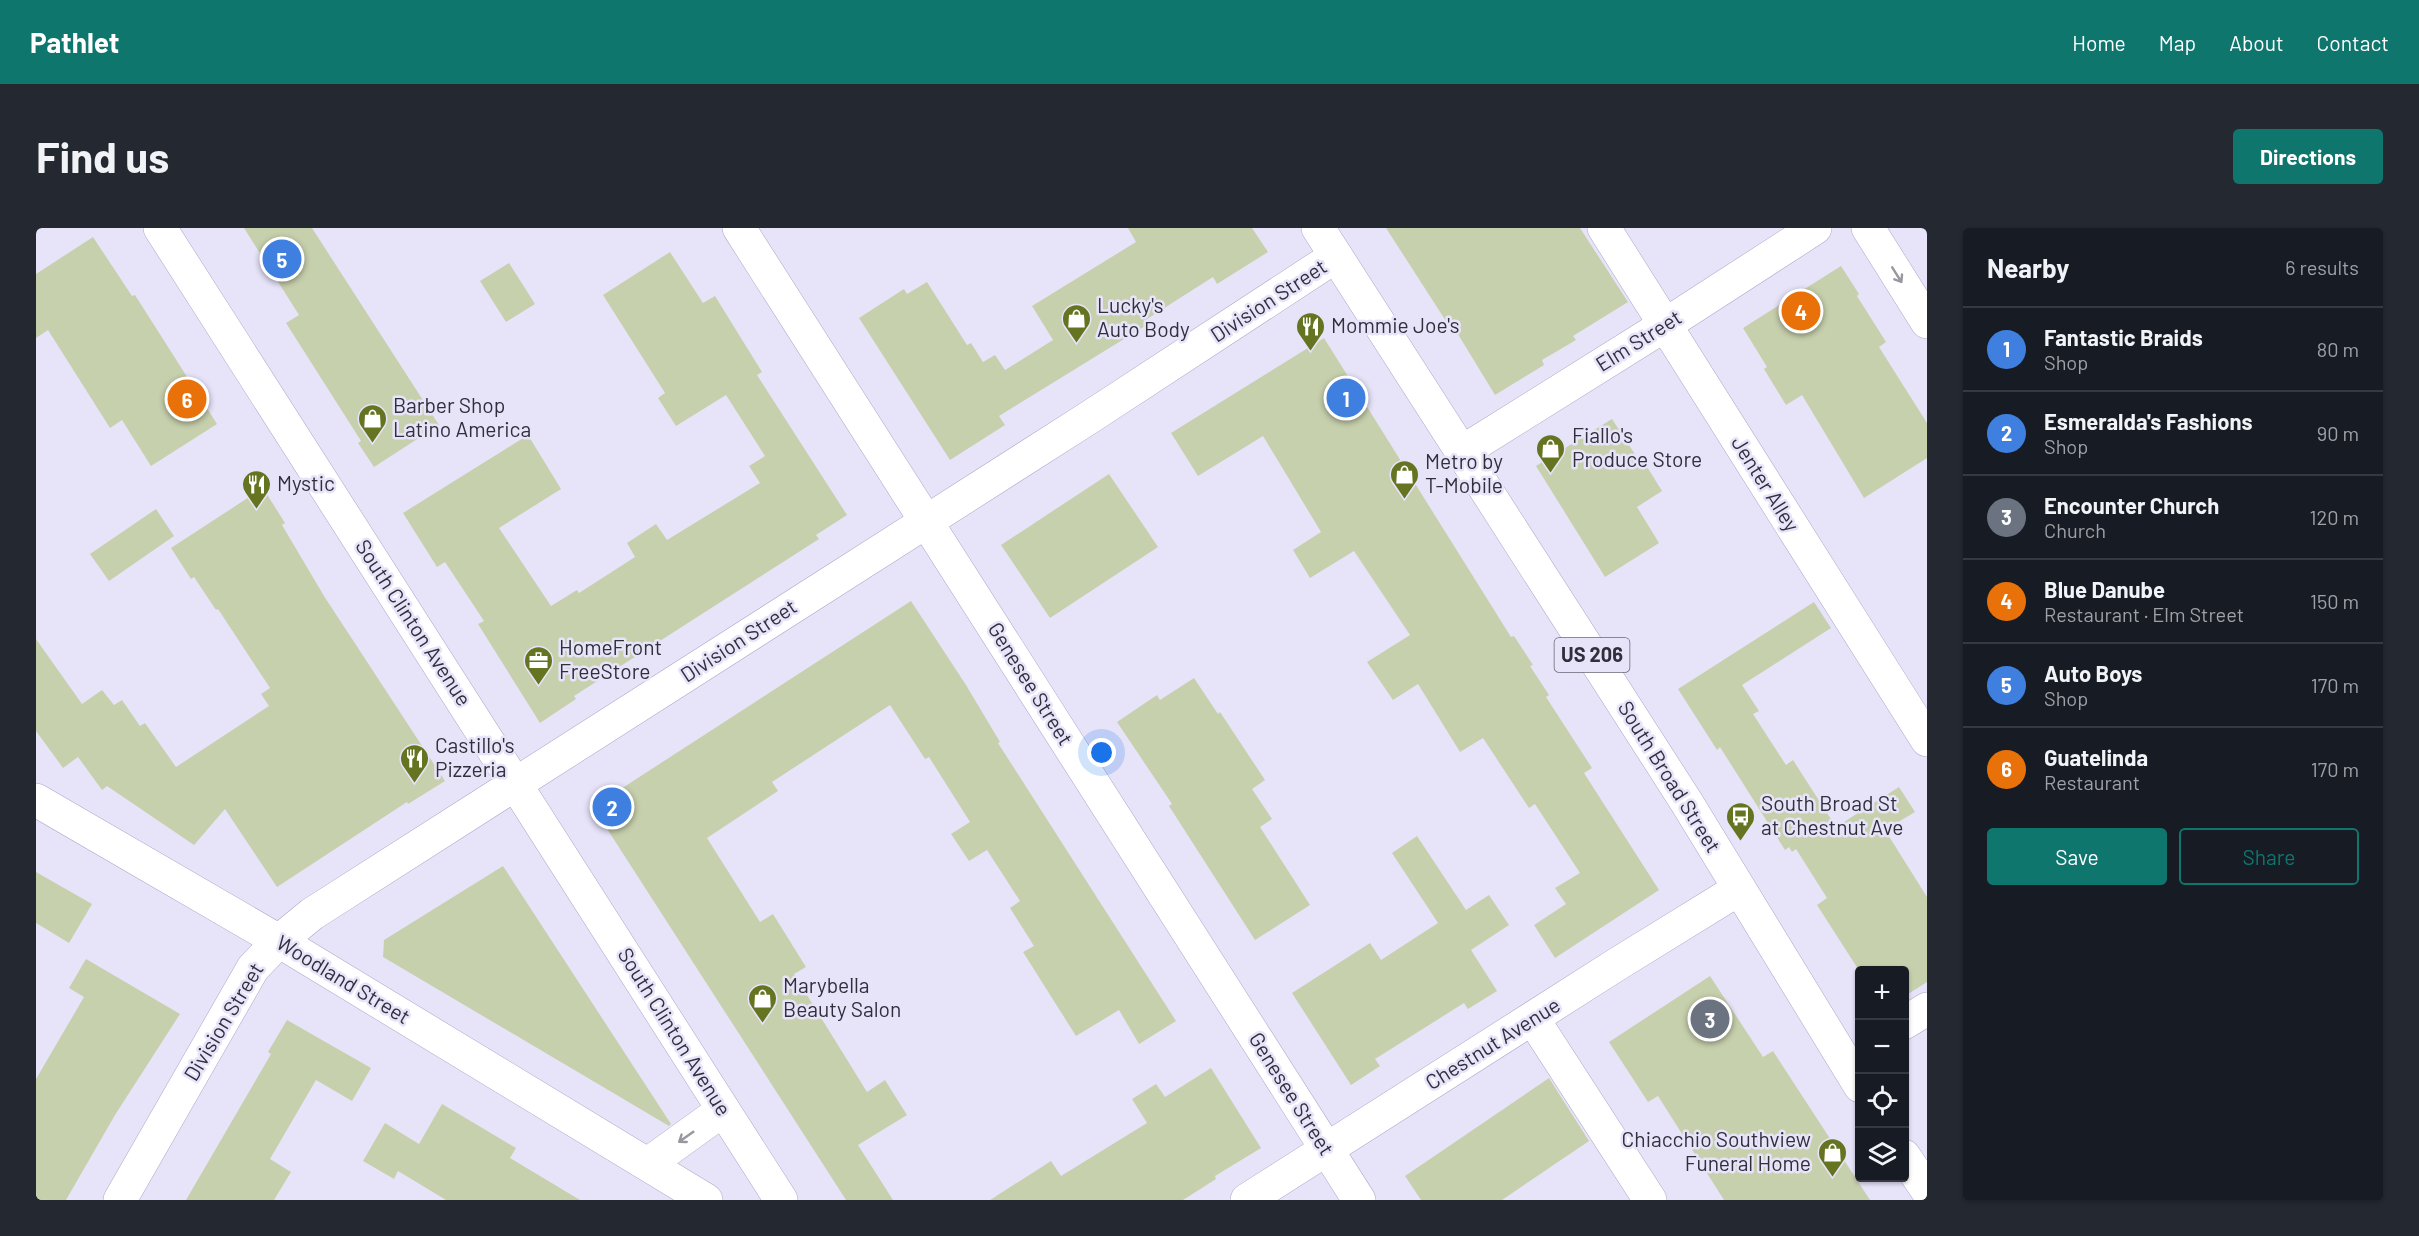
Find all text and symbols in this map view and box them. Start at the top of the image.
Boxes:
text: Pathlet [30,25,119,59]
text: Home [2072,30,2126,55]
text: Map [2159,30,2196,55]
text: About [2229,30,2284,55]
text: Contact [2317,30,2389,55]
button: Directions [2233,129,2383,184]
text: Find us [36,131,169,181]
pin: 5 [262,237,302,282]
text: Nearby [1987,252,2069,283]
street label: Division Street [1205,253,1331,347]
text: 6 results [2285,255,2359,279]
one-way arrow [1892,266,1904,283]
pin: 4 [1782,288,1820,334]
place label: Lucky's Auto Body [1097,292,1190,341]
shop icon: Lucky's Auto Body [1060,302,1092,344]
street label: Elm Street [1591,304,1686,376]
restaurant icon: Mommie Joe's [1294,310,1326,352]
place label: Mommie Joe's [1331,312,1460,337]
text: Fantastic Braids [2044,324,2203,350]
text: 1 [2003,337,2010,361]
text: 80 m [2317,337,2359,361]
text: Shop [2044,350,2088,374]
pin: 6 [168,376,206,422]
pin: 1 [1326,376,1366,420]
place label: Barber Shop Latino America [393,392,531,441]
shop icon: Barber Shop Latino America [356,402,388,444]
text: Esmeralda's Fashions [2044,408,2253,434]
text: 2 [2001,421,2012,445]
text: 90 m [2317,421,2359,445]
place label: Fiallo's Produce Store [1572,422,1702,471]
street label: Jenter Alley [1727,431,1806,536]
shop icon: Fiallo's Produce Store [1535,432,1567,474]
text: Shop [2044,434,2088,458]
place label: Metro by T-Mobile [1425,448,1503,497]
shop icon: Metro by T-Mobile [1388,458,1420,500]
restaurant icon: Mystic [240,468,272,510]
place label: Mystic [277,470,335,495]
text: Encounter Church [2044,492,2219,518]
text: 3 [2001,505,2012,529]
text: 120 m [2309,505,2359,529]
text: Church [2044,518,2106,542]
street label: South Clinton Avenue [351,534,477,710]
text: Blue Danube [2044,576,2165,602]
text: 4 [2000,589,2013,613]
text: 150 m [2310,589,2359,613]
street label: Division Street [675,593,801,687]
text: Restaurant · Elm Street [2044,602,2244,626]
street label: Genesee Street [984,617,1079,749]
place label: HomeFront FreeStore [559,634,662,683]
road number: US 206 [1554,638,1630,672]
office icon: HomeFront FreeStore [522,644,554,686]
text: Auto Boys [2044,660,2142,686]
text: 5 [2001,673,2012,697]
text: 170 m [2311,673,2359,697]
text: Shop [2044,686,2088,710]
street label: South Broad Street [1614,696,1727,857]
place label: Castillo's Pizzeria [435,732,515,781]
your location [1087,738,1116,767]
restaurant icon: Castillo's Pizzeria [398,742,430,784]
text: Guatelinda [2044,744,2148,770]
text: 6 [2001,757,2012,781]
text: 170 m [2311,757,2359,781]
text: Restaurant [2044,770,2140,794]
pin: 2 [592,784,632,830]
place label: South Broad St at Chestnut Ave [1761,790,1904,839]
bus stop icon: South Broad St at Chestnut Ave [1724,800,1756,842]
button: Save [1987,828,2167,885]
button: Share [2179,828,2359,885]
street label: Woodland Street [272,929,415,1028]
street label: South Clinton Avenue [613,943,737,1120]
street label: Division Street [178,958,268,1085]
map controls [1855,966,1909,1182]
button: + [1855,966,1909,1020]
place label: Marybella Beauty Salon [783,972,901,1021]
shop icon: Marybella Beauty Salon [746,982,778,1024]
street label: Chestnut Avenue [1420,991,1564,1094]
pin: 3 [1690,996,1730,1042]
button: − [1855,1020,1909,1074]
street label: Genesee Street [1245,1027,1340,1159]
button: locate [1855,1074,1909,1128]
place label: Chiacchio Southview Funeral Home [1622,1126,1811,1175]
button: layers [1855,1128,1909,1182]
one-way arrow [678,1131,694,1143]
shop icon: Chiacchio Southview Funeral Home [1816,1136,1848,1178]

